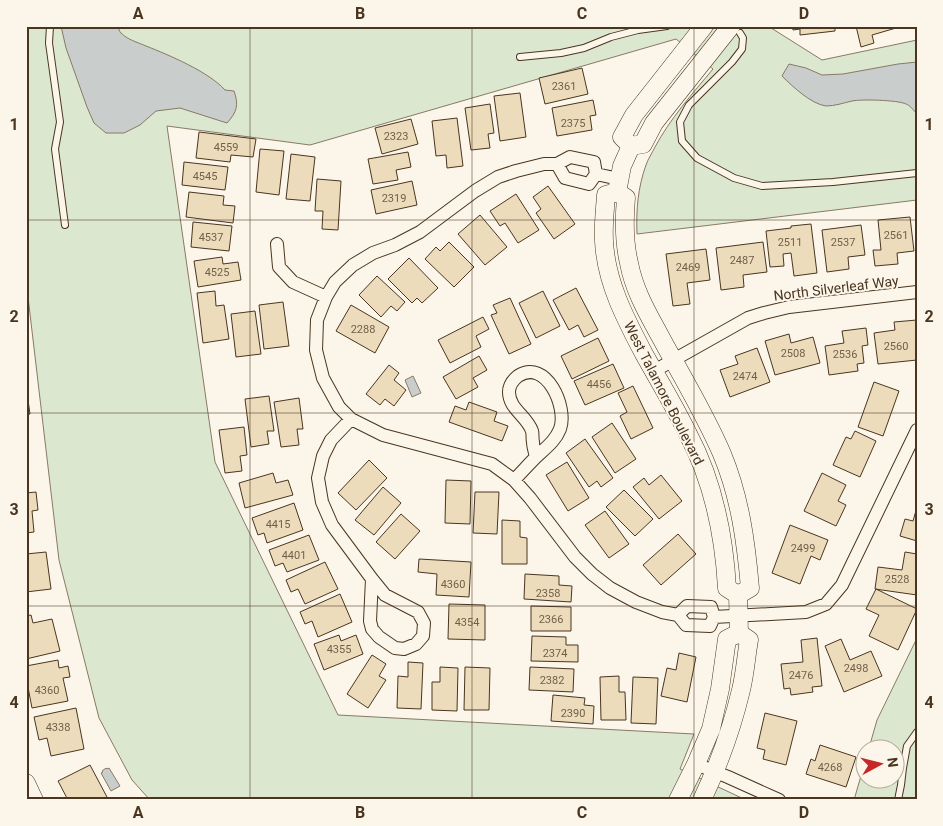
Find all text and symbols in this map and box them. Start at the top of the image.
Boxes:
text: A [133,4,144,23]
text: B [355,4,365,23]
text: C [577,4,587,23]
text: D [799,4,809,23]
house number: 2361 [552,80,576,93]
text: 1 [9,115,19,134]
text: 1 [924,115,934,134]
house number: 2375 [561,117,585,130]
house number: 2323 [384,130,408,143]
house number: 4559 [214,141,238,154]
house number: 4545 [193,170,217,183]
house number: 2319 [382,192,406,205]
house number: 2561 [884,229,908,242]
house number: 4537 [199,231,223,244]
house number: 2511 [778,236,802,249]
house number: 2537 [831,236,855,249]
house number: 2487 [730,254,754,267]
house number: 2469 [676,261,700,274]
house number: 4525 [205,266,229,279]
street label: North Silverleaf Way [773,272,900,304]
text: 2 [9,307,19,326]
text: 2 [924,307,934,326]
street label: West Talamore Boulevard [621,319,707,467]
house number: 2288 [351,323,375,336]
house number: 2560 [884,340,908,353]
house number: 2508 [781,347,805,360]
house number: 2536 [833,348,857,361]
house number: 2474 [733,370,757,383]
house number: 4456 [587,378,611,391]
text: 3 [9,500,19,519]
text: 3 [924,500,934,519]
house number: 4415 [266,518,290,531]
house number: 2499 [791,542,815,555]
house number: 4401 [282,549,306,562]
house number: 2528 [885,573,909,586]
house number: 4360 [441,578,465,591]
house number: 2358 [536,587,560,600]
house number: 2366 [539,613,563,626]
house number: 4354 [455,616,479,629]
house number: 4355 [327,643,351,656]
house number: 2374 [543,647,567,660]
house number: 2498 [844,662,868,675]
house number: 2476 [789,669,813,682]
house number: 2382 [540,674,564,687]
house number: 4360 [35,684,59,697]
text: 4 [9,693,19,712]
text: 4 [924,693,934,712]
house number: 2390 [561,707,585,720]
house number: 4338 [46,721,70,734]
north arrow [856,738,906,788]
text: N [884,757,901,768]
house number: 4268 [818,761,842,774]
text: A [133,803,144,822]
text: B [355,803,365,822]
text: C [577,803,587,822]
text: D [799,803,809,822]

